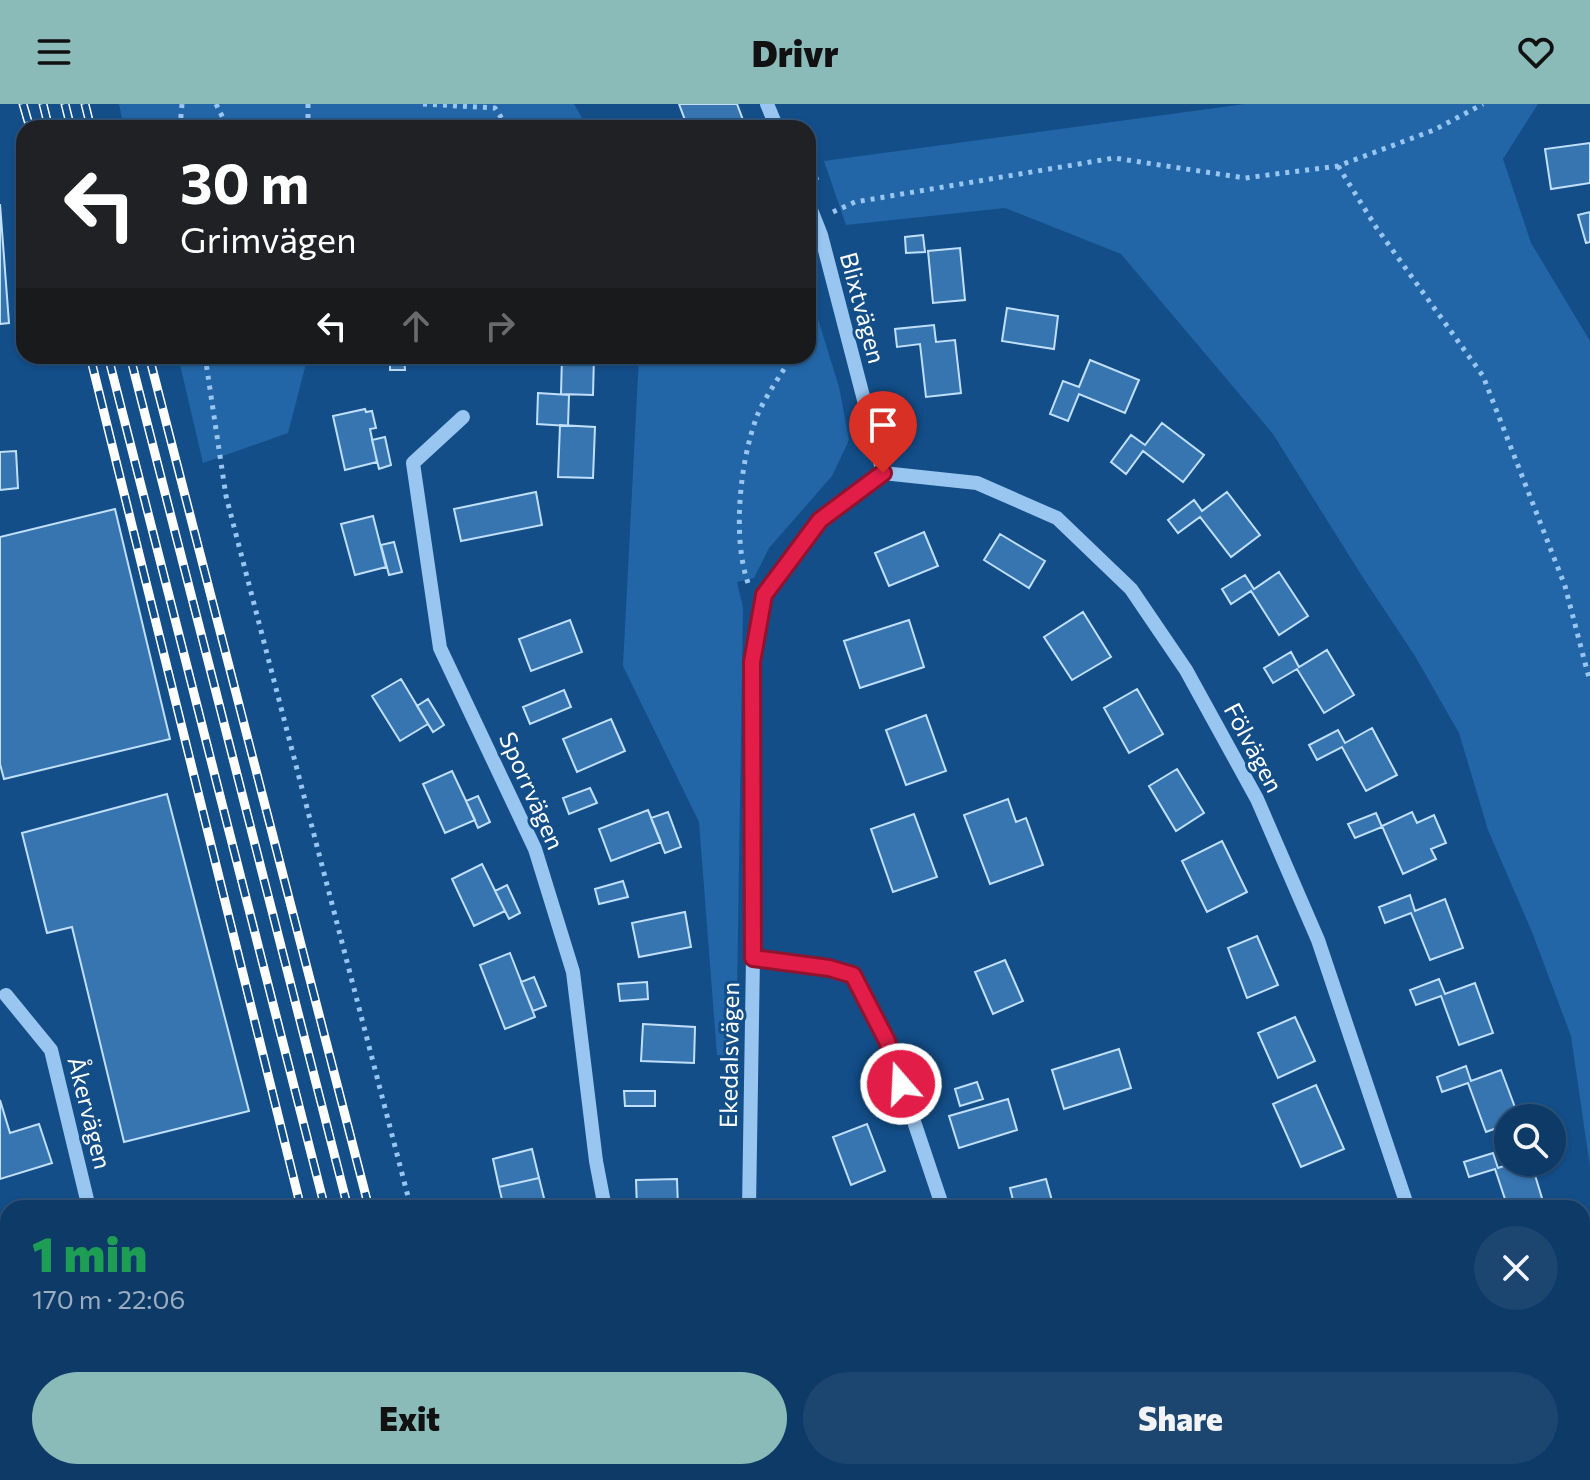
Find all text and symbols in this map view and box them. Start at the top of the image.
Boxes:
icon: menu [32,30,76,74]
text: Drivr [751,30,839,74]
icon: heart [1514,30,1558,74]
text: 30 m [180,147,309,216]
icon: left [48,152,152,256]
text: Grimvägen [180,216,357,260]
street label: Blixtvägen [835,249,892,366]
icon: left [310,304,354,348]
icon: ahead [394,304,438,348]
icon: right [478,304,522,348]
pin [849,391,917,473]
icon: arrive [861,403,905,447]
street label: Fölvägen [1219,697,1290,797]
street label: Sporrvägen [494,727,571,854]
street label: Ekedalsvägen [713,982,744,1128]
position arrow [859,1042,943,1126]
street label: Åkervägen [62,1053,118,1172]
map controls [1494,1104,1566,1176]
button: search [1494,1104,1566,1176]
text: 1 min [32,1223,147,1282]
button: close [1474,1226,1558,1310]
text: 170 m · 22:06 [32,1283,185,1314]
button: Exit [32,1372,787,1464]
button: Share [803,1372,1558,1464]

